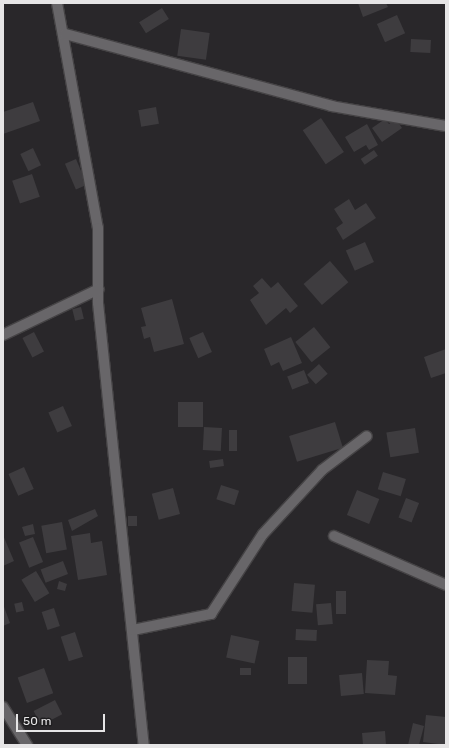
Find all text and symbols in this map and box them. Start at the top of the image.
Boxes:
scale bar [18,706,107,732]
text: 50 m [23,714,51,728]

